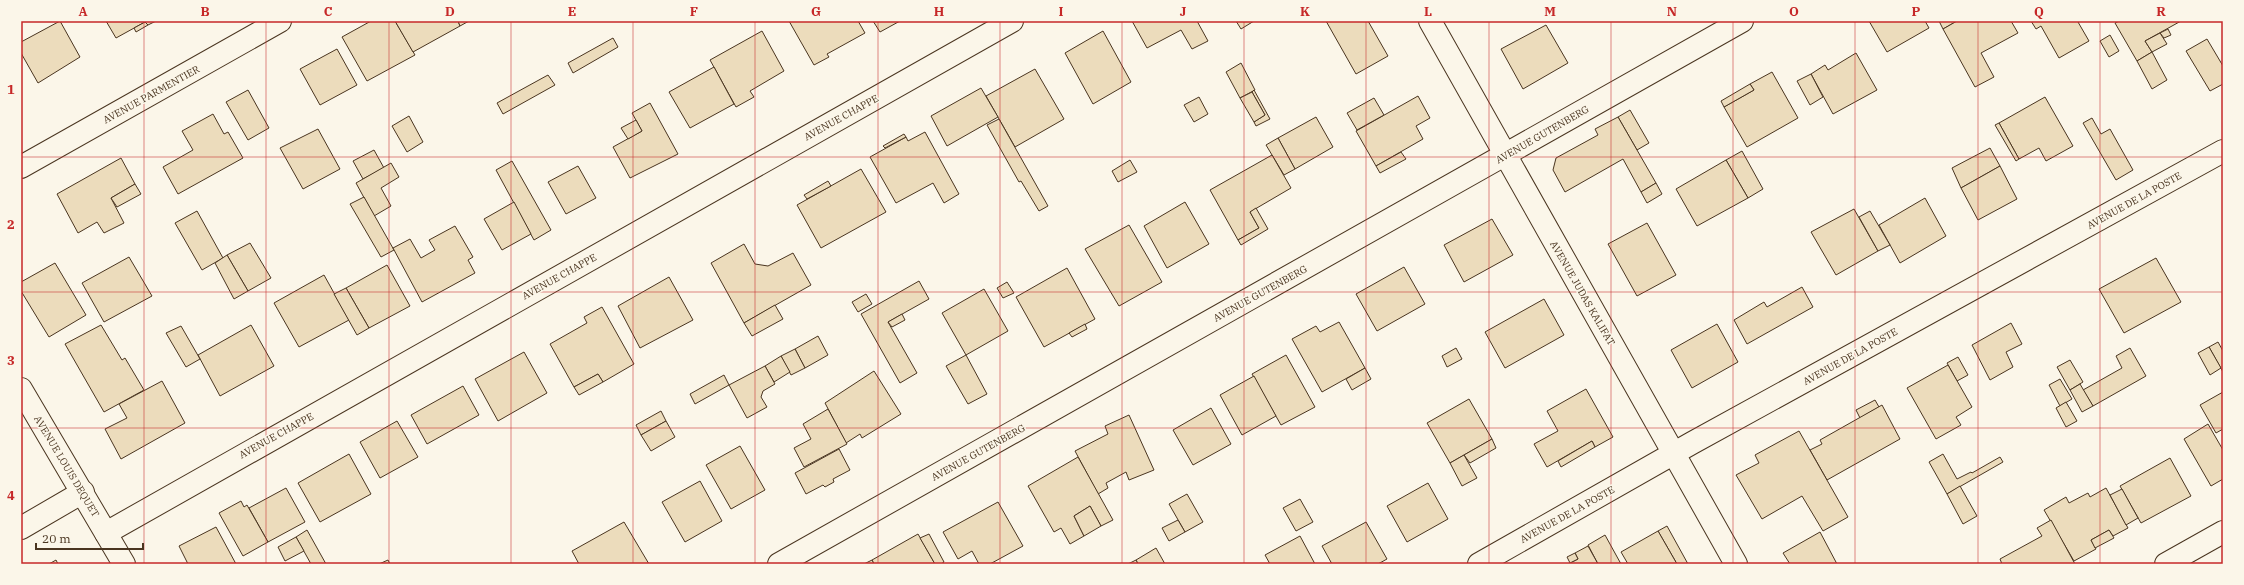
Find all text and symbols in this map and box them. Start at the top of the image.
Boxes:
text: A [78,3,88,20]
text: B [200,3,210,20]
text: C [324,3,333,20]
text: D [445,3,455,20]
text: E [568,3,576,20]
text: F [690,3,698,20]
text: G [811,3,821,20]
text: H [934,3,945,20]
text: I [1059,3,1064,20]
text: J [1180,3,1187,20]
text: K [1300,3,1310,20]
text: L [1424,3,1432,20]
text: M [1544,3,1556,20]
text: N [1667,3,1677,20]
text: O [1789,3,1799,20]
text: P [1912,3,1921,20]
text: Q [2034,3,2044,20]
text: R [2156,3,2166,20]
street label: AVENUE PARMENTIER [101,62,202,126]
text: 1 [7,81,15,98]
street label: AVENUE CHAPPE [802,92,881,143]
street label: AVENUE GUTENBERG [1493,102,1591,166]
street label: AVENUE DE LA POSTE [2085,169,2184,232]
text: 2 [7,216,15,233]
street label: AVENUE JUDAS KALIFAT [1547,238,1618,348]
street label: AVENUE CHAPPE [520,251,599,302]
street label: AVENUE GUTENBERG [1211,262,1310,325]
street label: AVENUE DE LA POSTE [1801,325,1900,388]
text: 3 [7,352,15,369]
street label: AVENUE CHAPPE [237,410,316,461]
street label: AVENUE LOUIS DEQUET [31,413,102,520]
street label: AVENUE GUTENBERG [929,421,1028,484]
street label: AVENUE DE LA POSTE [1518,483,1617,546]
text: 4 [7,487,15,504]
scale bar [36,525,143,551]
text: 20 m [42,531,71,546]

